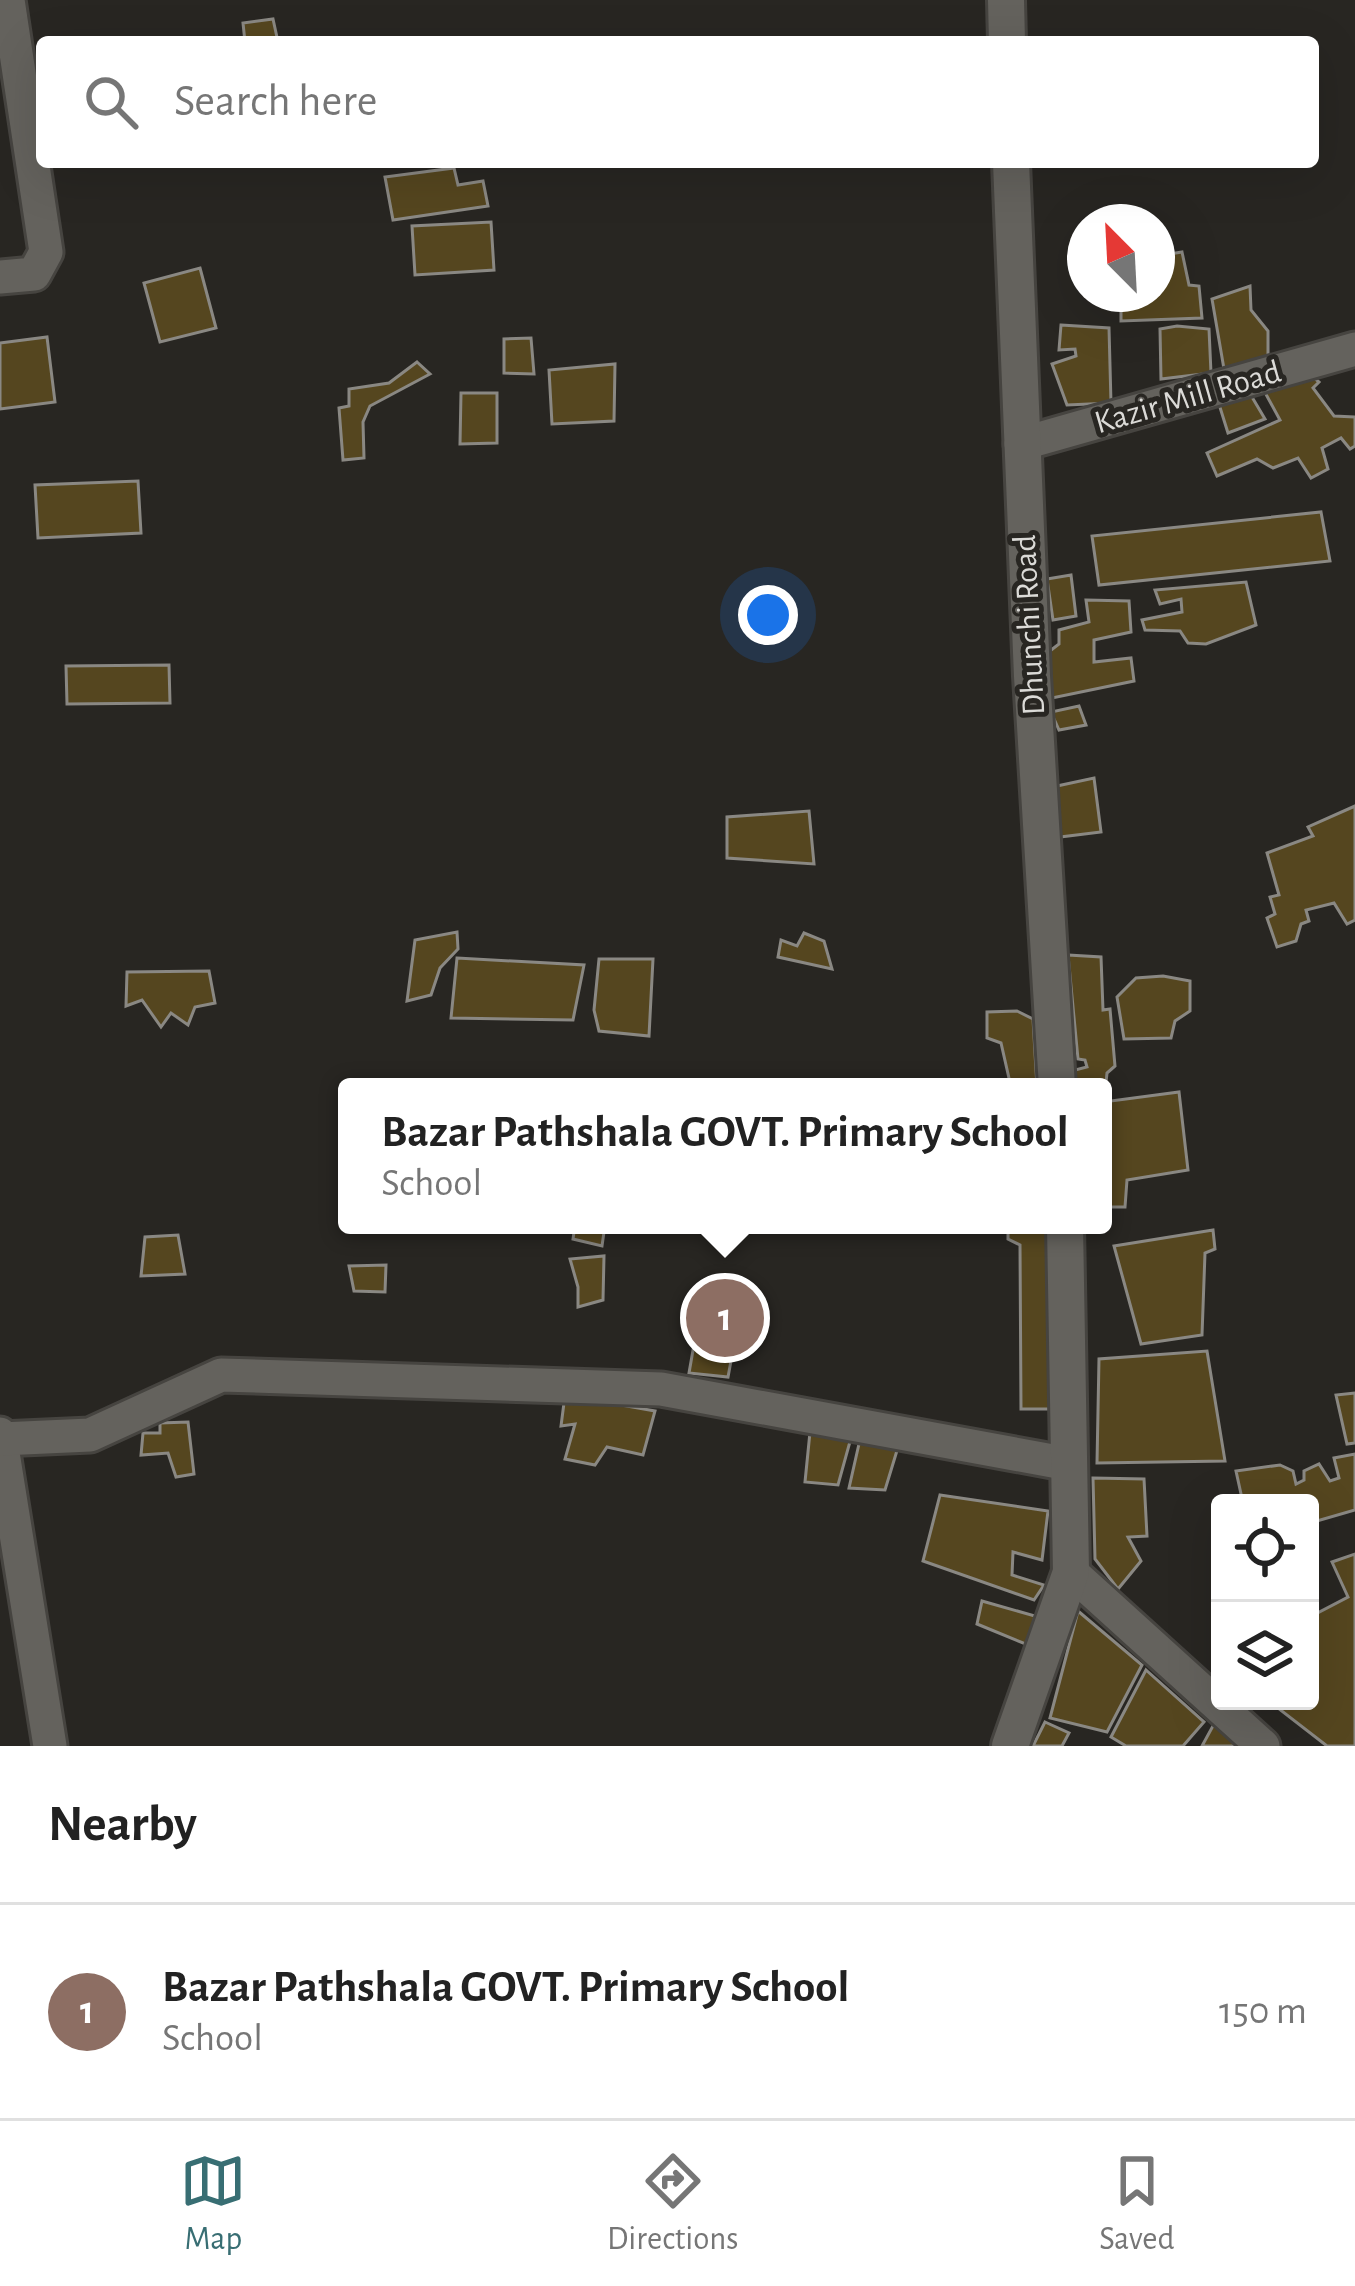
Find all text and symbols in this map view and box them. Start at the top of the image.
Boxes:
search box [36,36,1319,168]
icon: search [78,69,144,135]
text: Search here [174,79,377,124]
north arrow [1067,204,1175,312]
street label: Kazir Mill Road [1091,356,1285,440]
street label: Dhunchi Road [1009,534,1051,716]
your location [738,585,798,645]
popup [338,1078,1112,1234]
text: Bazar Pathshala GOVT. Primary School [381,1110,1069,1155]
text: School [381,1164,482,1203]
pin: 1 [686,1273,764,1363]
map controls [1211,1494,1319,1710]
button: locate [1211,1494,1319,1602]
button: layers [1211,1602,1319,1710]
text: Nearby [48,1799,197,1850]
text: Bazar Pathshala GOVT. Primary School [162,1965,849,2010]
text: 1 [80,1992,94,2031]
text: 150 m [1219,1992,1307,2031]
text: School [162,2019,263,2058]
tab: Map [180,2148,246,2260]
tab: Directions [607,2148,738,2260]
tab: Saved [1099,2148,1175,2260]

